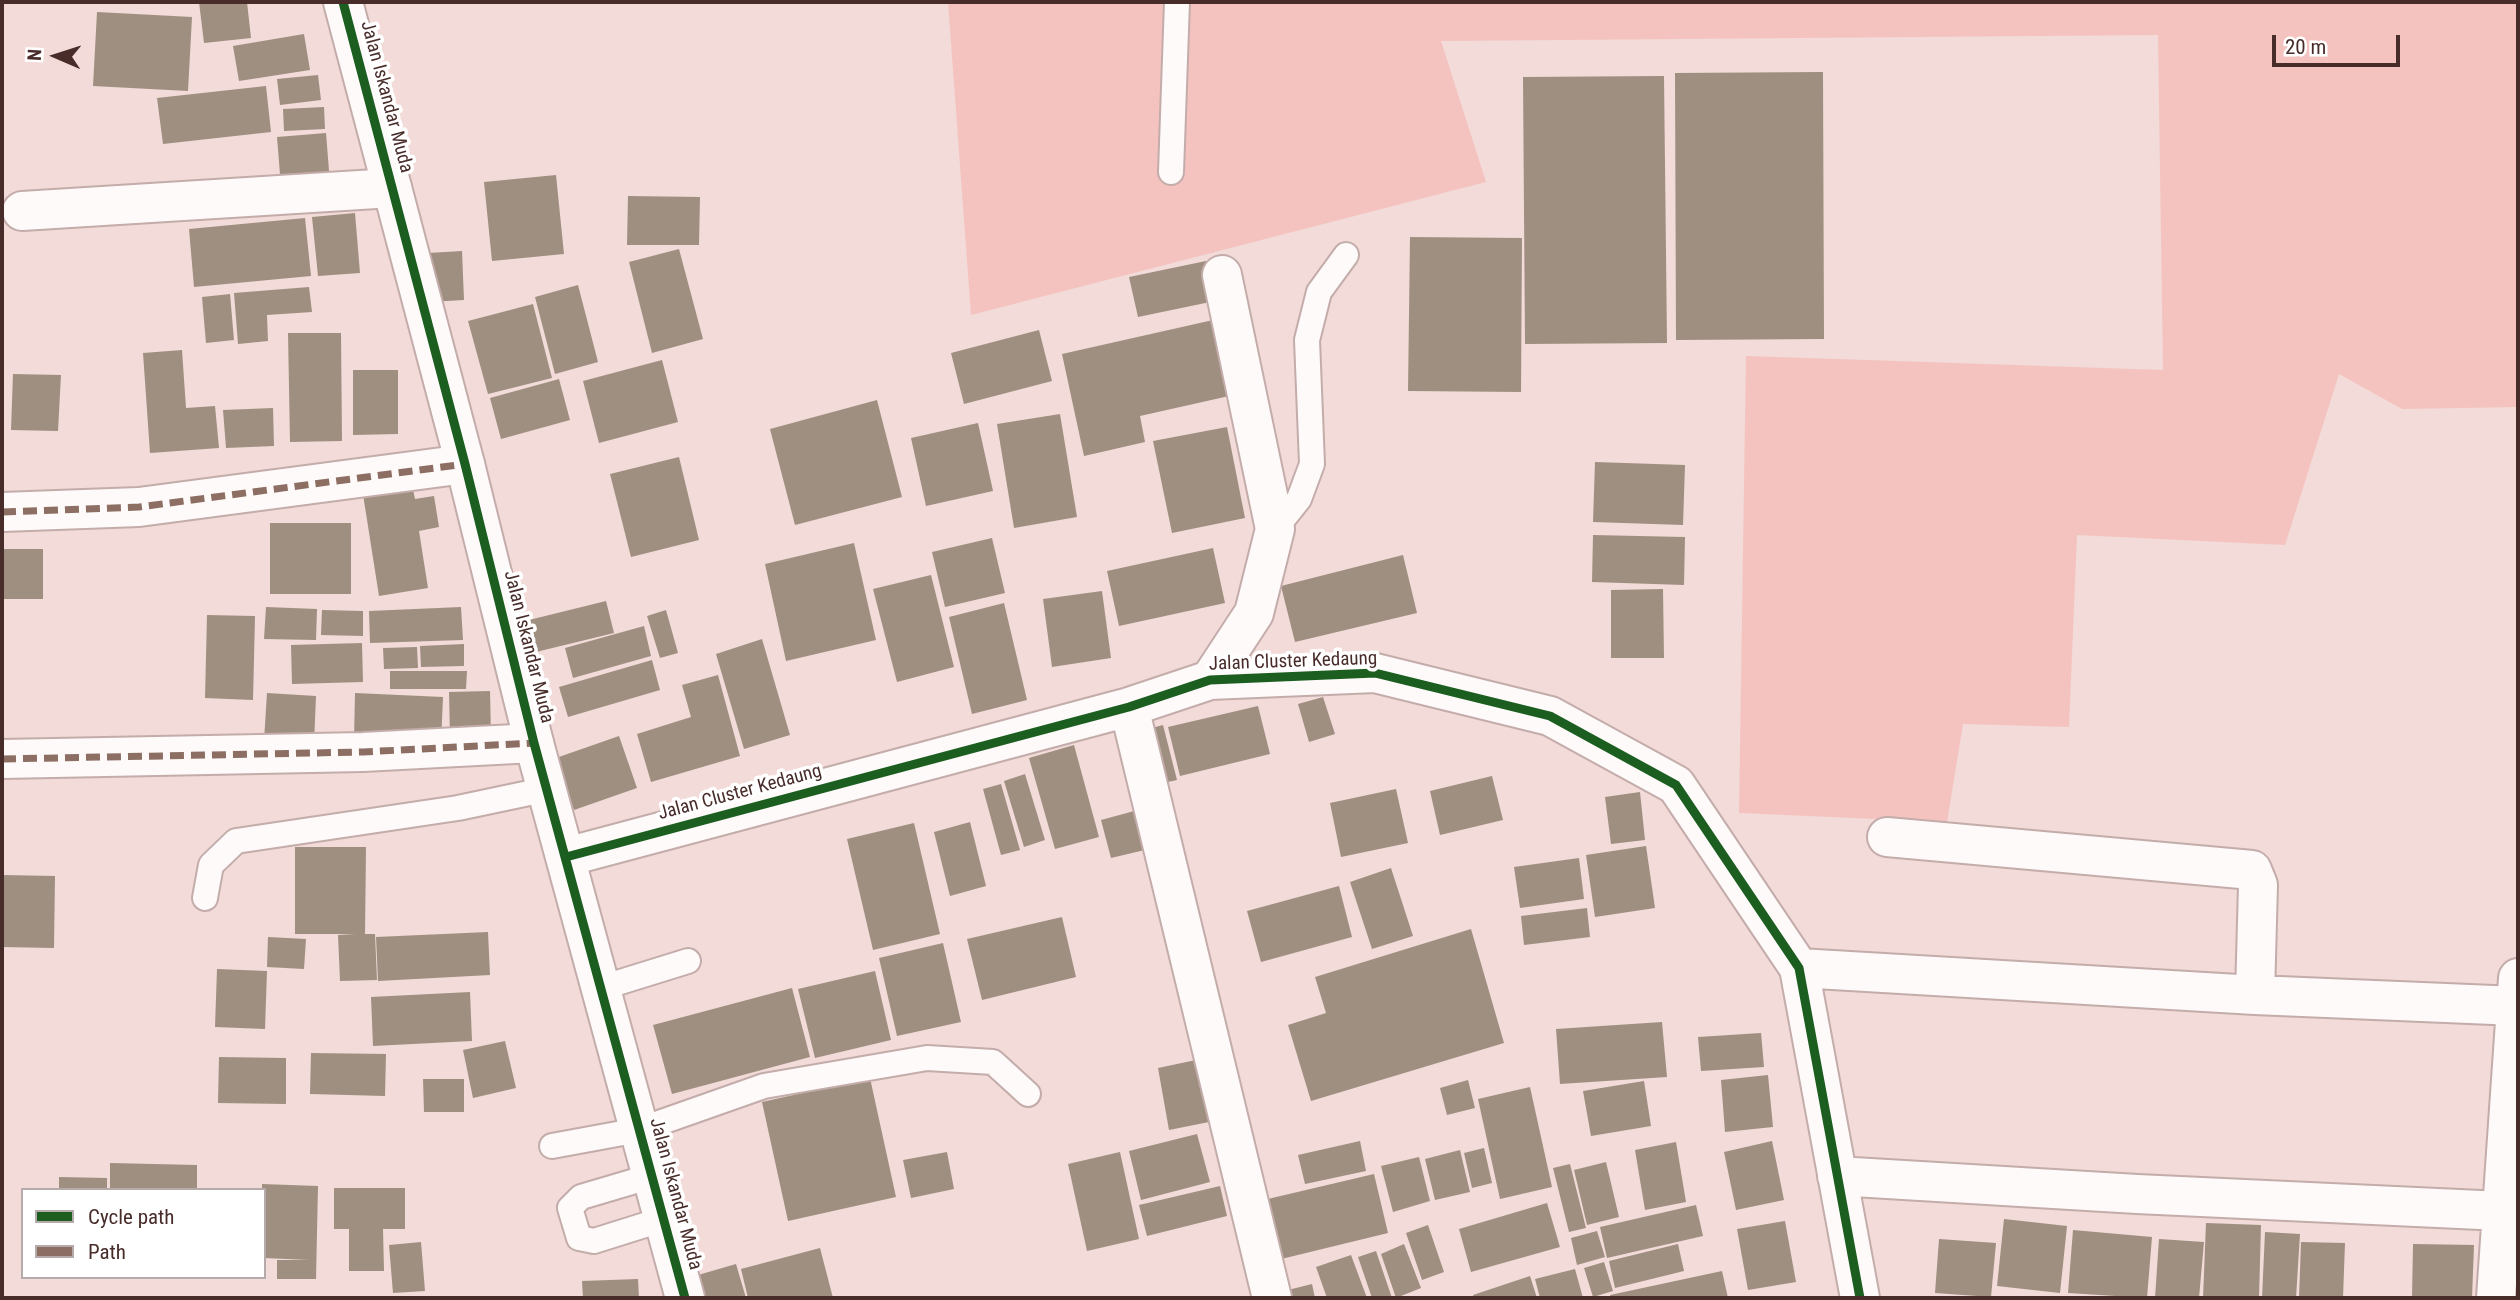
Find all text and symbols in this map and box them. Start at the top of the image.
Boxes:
street label: Jalan Iskandar Muda [355,19,417,175]
north arrow [21,21,91,91]
scale bar [2275,21,2403,65]
text: 20 m [2285,35,2326,59]
text: N [23,48,46,61]
street label: Jalan Iskandar Muda [498,568,558,726]
street label: Jalan Cluster Kedaung [1209,648,1377,676]
street label: Jalan Cluster Kedaung [656,760,824,826]
street label: Jalan Iskandar Muda [644,1116,706,1272]
legend [21,1188,266,1279]
text: Cycle path [88,1205,174,1229]
text: Path [88,1240,126,1264]

